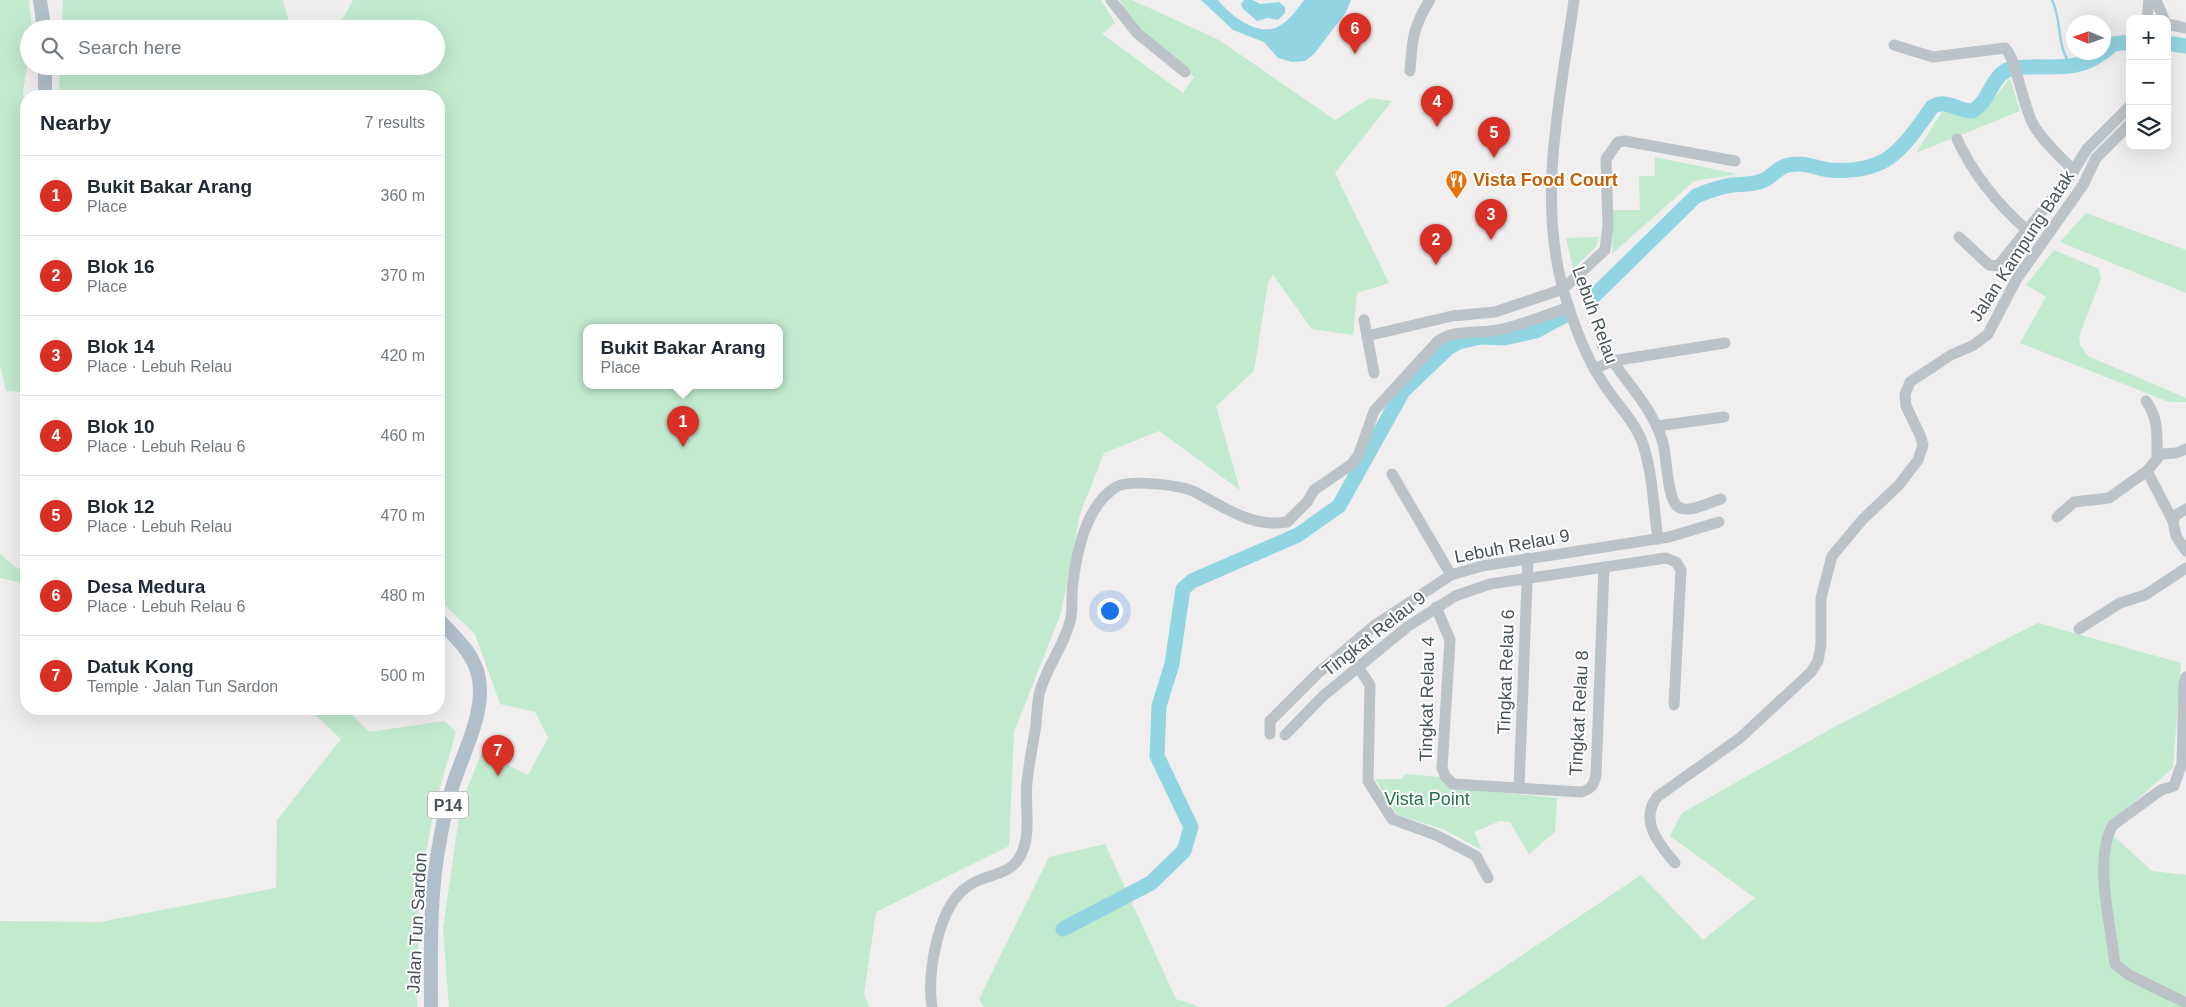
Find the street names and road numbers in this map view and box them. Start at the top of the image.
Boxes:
street label: Jalan Kampung Batak [1966,166,2079,325]
street label: Lebuh Relau [1568,264,1622,366]
street label: Lebuh Relau 9 [1453,525,1571,567]
street label: Tingkat Relau 9 [1318,588,1430,680]
street label: Tingkat Relau 6 [1494,609,1518,735]
street label: Tingkat Relau 4 [1416,636,1438,762]
street label: Tingkat Relau 8 [1566,650,1592,776]
road number: P14 [428,792,468,818]
street label: Jalan Tun Sardon [403,852,431,994]

